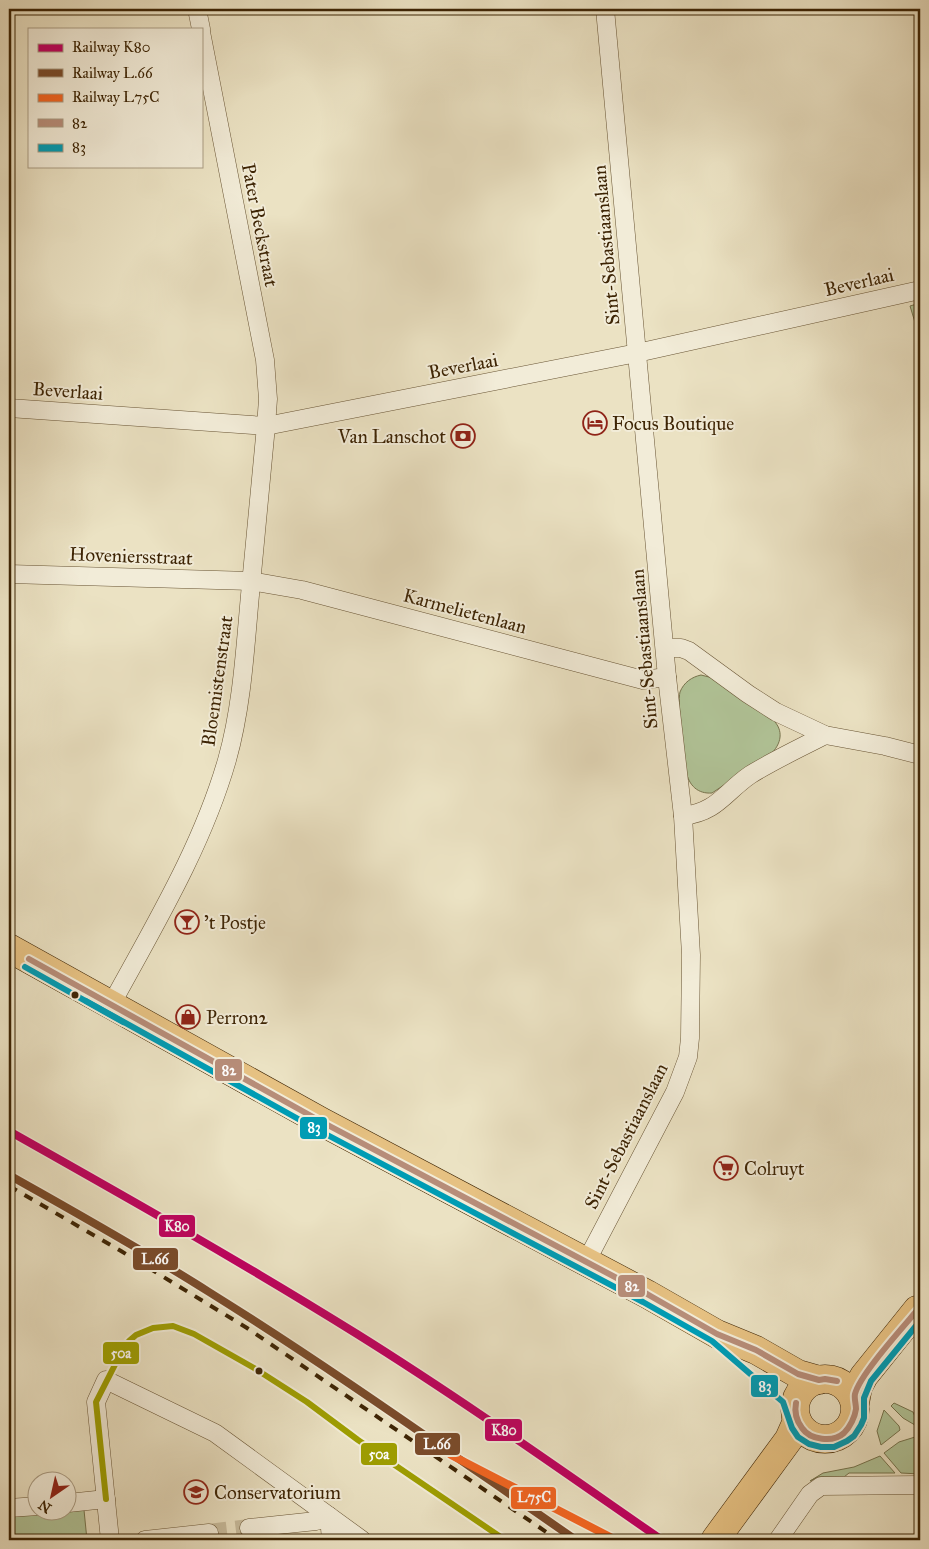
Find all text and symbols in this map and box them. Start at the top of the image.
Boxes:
legend [28,28,202,168]
text: Railway K80 [72,38,150,56]
text: Railway L.66 [72,64,154,82]
text: Railway L75C [72,88,159,106]
text: 82 [72,114,88,132]
text: 83 [72,138,86,156]
street label: Pater Beckstraat [237,161,283,289]
street label: Sint-Sebastiaanslaan [588,164,624,326]
street label: Beverlaai [822,263,896,301]
street label: Beverlaai [426,348,500,384]
street label: Beverlaai [32,377,104,405]
hotel icon: Focus Boutique [582,410,608,436]
place label: Focus Boutique [612,412,734,436]
bank icon: Van Lanschot [450,423,476,449]
place label: Van Lanschot [337,425,446,448]
street label: Hoveniersstraat [69,542,193,570]
street label: Sint-Sebastiaanslaan [626,568,662,730]
street label: Karmelietenlaan [401,583,529,639]
street label: Bloemistenstraat [196,614,238,748]
bar icon: 't Postje [174,909,200,935]
place label: 't Postje [204,911,266,934]
unlabelled marker [70,990,80,1000]
shop icon: Perron2 [175,1004,201,1030]
place label: Perron2 [206,1006,268,1029]
line badge: 82 [214,1058,243,1082]
street label: Sint-Sebastiaanslaan [579,1059,673,1213]
text: 82 [222,1062,237,1079]
line badge: 83 [299,1116,328,1140]
text: 83 [307,1119,321,1137]
supermarket icon: Colruyt [713,1155,739,1181]
place label: Colruyt [744,1157,805,1180]
line badge: K80 [158,1214,196,1238]
text: K80 [164,1218,190,1235]
line badge: L.66 [132,1247,179,1271]
text: L.66 [141,1251,170,1268]
line badge: 82 [617,1274,646,1298]
text: 82 [625,1278,640,1295]
line badge: 50a [102,1341,140,1365]
text: 50a [111,1345,132,1362]
unlabelled marker [254,1366,264,1376]
line badge: 83 [750,1374,779,1398]
text: 83 [758,1378,772,1396]
line badge: K80 [484,1418,523,1442]
text: K80 [491,1422,517,1439]
line badge: L.66 [414,1432,461,1456]
text: L.66 [423,1436,452,1453]
line badge: 50a [360,1442,398,1466]
text: 50a [369,1446,390,1463]
north arrow [28,1472,78,1522]
school or university icon: Conservatorium [183,1479,209,1505]
place label: Conservatorium [214,1481,341,1504]
line badge: L75C [510,1486,557,1510]
text: L75C [517,1489,551,1506]
text: N [35,1496,55,1517]

